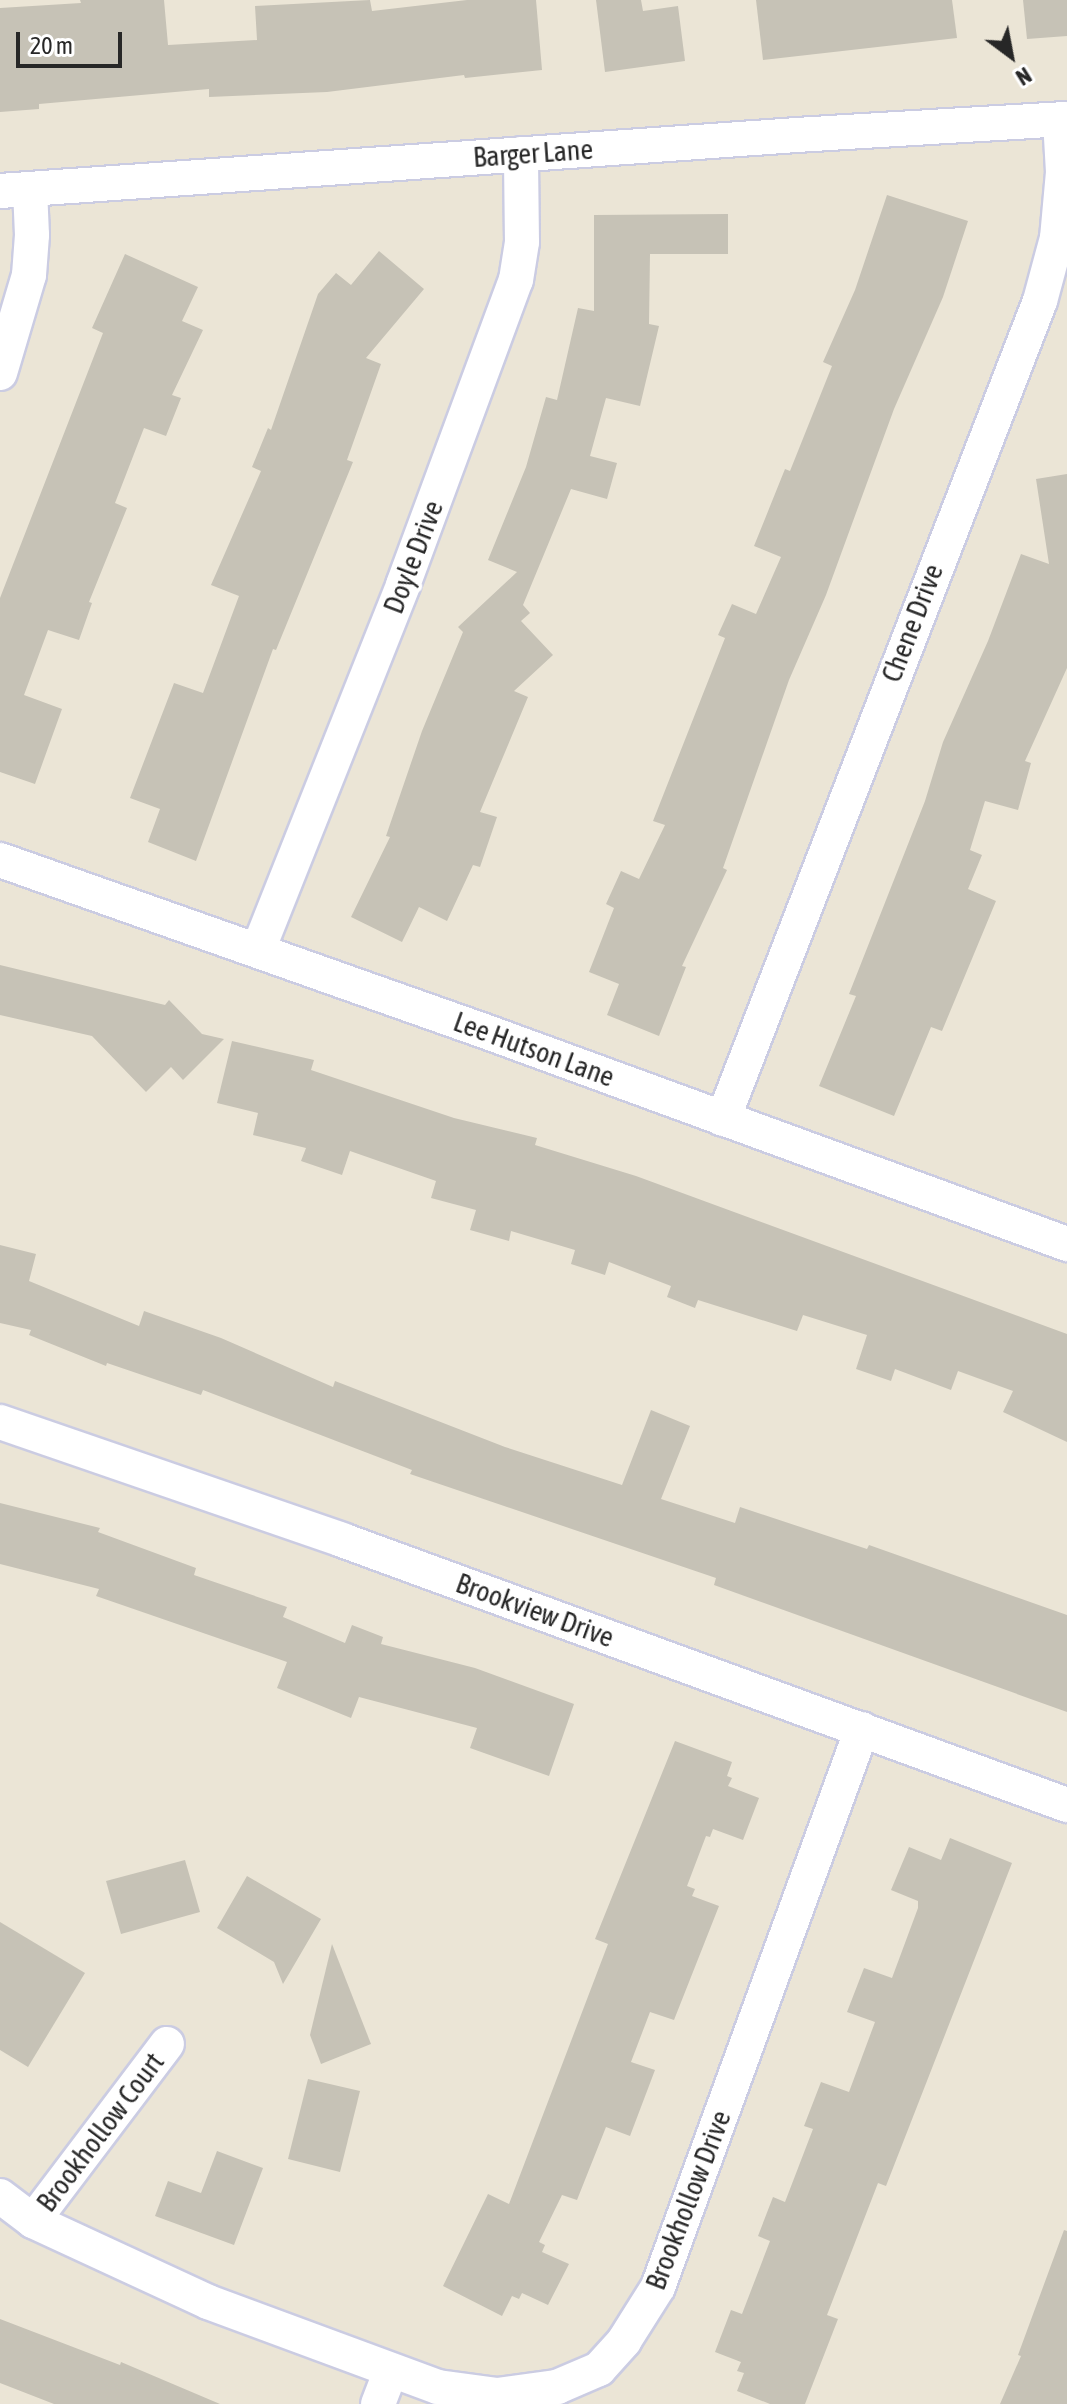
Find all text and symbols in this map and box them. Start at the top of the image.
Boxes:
scale bar [20,16,126,66]
north arrow [971,16,1051,96]
text: 20 m [30,32,73,59]
text: N [1011,62,1036,91]
street label: Barger Lane [472,132,594,174]
street label: Doyle Drive [376,496,450,618]
street label: Chene Drive [874,559,950,687]
street label: Lee Hutson Lane [449,1004,619,1094]
street label: Brookview Drive [452,1566,618,1654]
street label: Brookhollow Court [29,2046,171,2218]
street label: Brookhollow Drive [638,2106,738,2294]

